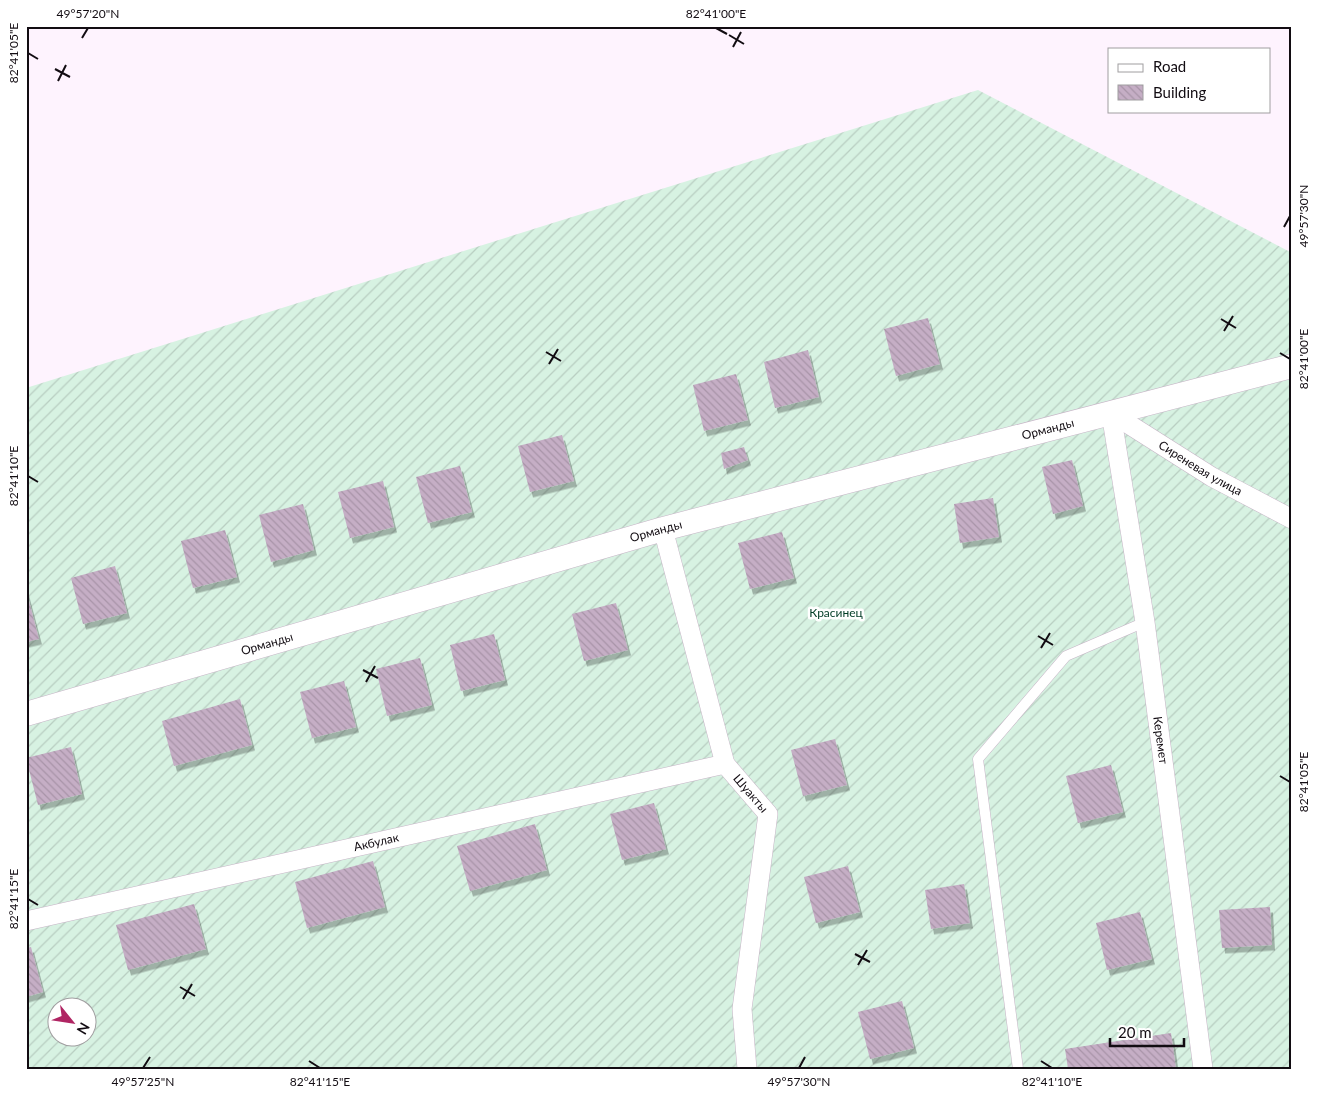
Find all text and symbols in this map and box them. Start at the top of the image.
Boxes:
text: 49°57'20"N [57,6,119,21]
text: 82°41'00"E [686,6,746,21]
text: 82°41'05"E [6,23,21,83]
legend [1108,48,1270,112]
text: Road [1153,57,1186,75]
text: Building [1153,83,1206,101]
text: 49°57'30"N [1296,185,1311,247]
text: 82°41'00"E [1296,329,1311,389]
street label: Орманды [1020,415,1076,443]
street label: Сиреневая улица [1156,437,1245,498]
text: 82°41'10"E [6,446,21,506]
street label: Орманды [628,516,684,545]
park label: Красинец [809,605,864,620]
street label: Орманды [239,629,295,658]
street label: Керемет [1150,716,1171,765]
text: 82°41'05"E [1296,752,1311,812]
street label: Шуакты [730,771,771,815]
street label: Акбулак [352,829,401,854]
text: 82°41'15"E [6,869,21,929]
north arrow [48,998,98,1048]
scale bar [1110,1015,1184,1047]
text: N [74,1020,94,1038]
text: 20 m [1118,1023,1152,1041]
text: 49°57'25"N [112,1074,174,1089]
text: 82°41'15"E [290,1074,350,1089]
text: 49°57'30"N [768,1074,830,1089]
text: 82°41'10"E [1022,1074,1082,1089]

